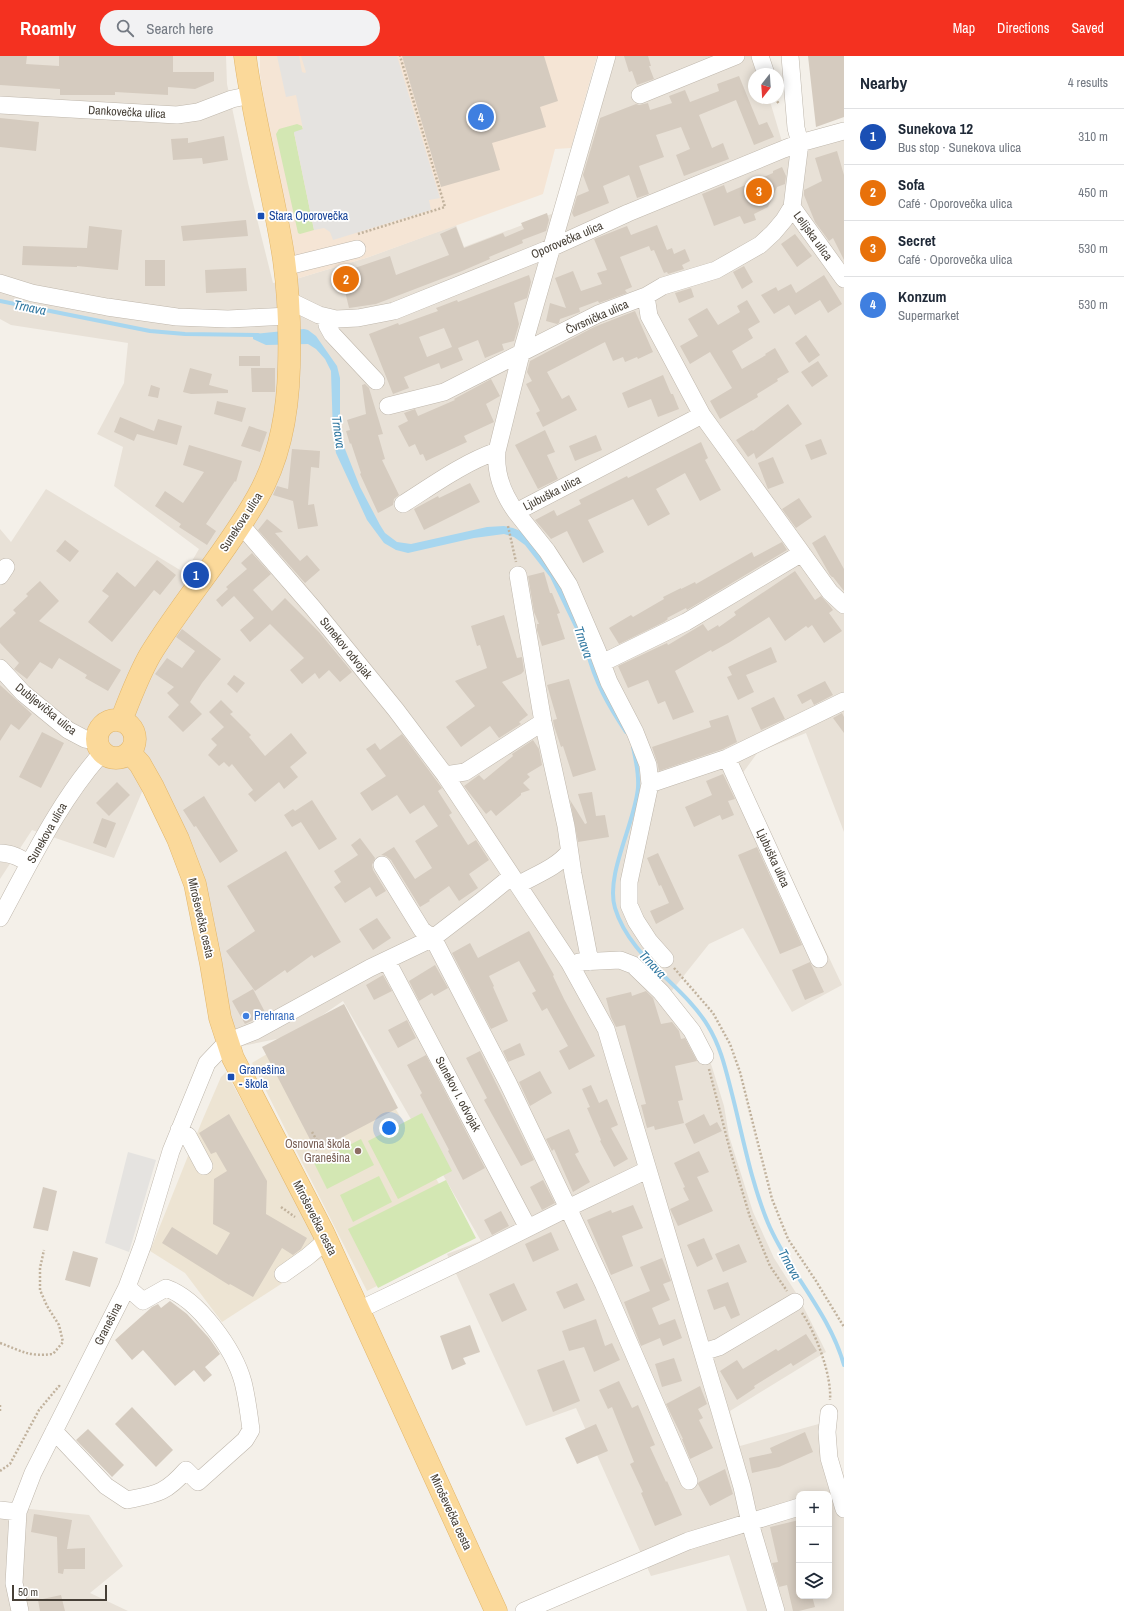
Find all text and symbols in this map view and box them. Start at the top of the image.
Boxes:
search box [100,10,380,46]
text: Roamly [20,15,76,41]
icon: search [114,17,136,39]
text: Search here [146,18,213,39]
text: Map [953,19,975,37]
text: Directions [997,19,1049,37]
text: Saved [1071,19,1104,37]
north arrow [748,68,784,104]
text: Nearby [860,71,907,94]
text: 4 results [1068,74,1108,91]
street label: Dankovečka ulica [88,102,167,122]
pin: 4 [468,102,494,132]
text: Sunekova 12 [898,118,973,139]
text: 1 [870,128,876,145]
text: 310 m [1078,128,1108,145]
text: Bus stop · Sunekova ulica [898,139,1021,156]
text: Sofa [898,174,925,195]
pin: 3 [746,176,772,206]
text: 2 [870,184,876,201]
text: 450 m [1078,184,1108,201]
text: Café · Oporovečka ulica [898,195,1012,212]
place label: Stara Oporovečka [269,208,349,224]
street label: Lelijska ulica [790,208,836,264]
marker: Stara Oporovečka [256,211,266,221]
street label: Oporovečka ulica [529,217,606,262]
text: Secret [898,230,936,251]
text: 3 [870,240,876,257]
text: 530 m [1078,240,1108,257]
text: Café · Oporovečka ulica [898,251,1012,268]
pin: 2 [333,264,359,294]
text: Konzum [898,286,947,307]
water label: Trnava [12,296,48,319]
street label: Čvrsnička ulica [563,296,631,338]
text: 4 [870,296,876,313]
text: 530 m [1078,296,1108,313]
text: Supermarket [898,307,959,324]
water label: Trnava [328,415,349,450]
street label: Ljubuška ulica [520,471,584,514]
street label: Sunekova ulica [216,489,266,555]
pin: 1 [183,560,209,590]
street label: Sunekov odvojak [316,614,376,682]
water label: Trnava [570,624,597,660]
street label: Dubljevička ulica [12,679,80,739]
street label: Sunekova ulica [23,799,71,866]
street label: Ljubuška ulica [752,826,794,890]
street label: Miroševečka cesta [184,876,218,960]
water label: Trnava [635,947,670,982]
place label: Prehrana [254,1008,295,1024]
marker: Prehrana [241,1011,251,1021]
street label: Sunekov I. odvojak [431,1054,485,1135]
place label: Granešina - škola [239,1062,285,1092]
marker: Granešina - škola [226,1072,236,1082]
your location [379,1118,399,1138]
place label: Osnovna škola Granešina [285,1136,351,1166]
marker: Osnovna škola Granešina [353,1146,363,1156]
street label: Miroševečka cesta [289,1178,341,1259]
water label: Trnava [774,1246,805,1283]
street label: Granešina [90,1299,126,1348]
street label: Miroševečka cesta [426,1471,476,1553]
map controls [796,1491,832,1599]
button: + [796,1491,832,1527]
button: − [796,1527,832,1563]
button: layers [796,1563,832,1599]
scale bar [12,1583,107,1602]
text: 50 m [18,1585,38,1599]

